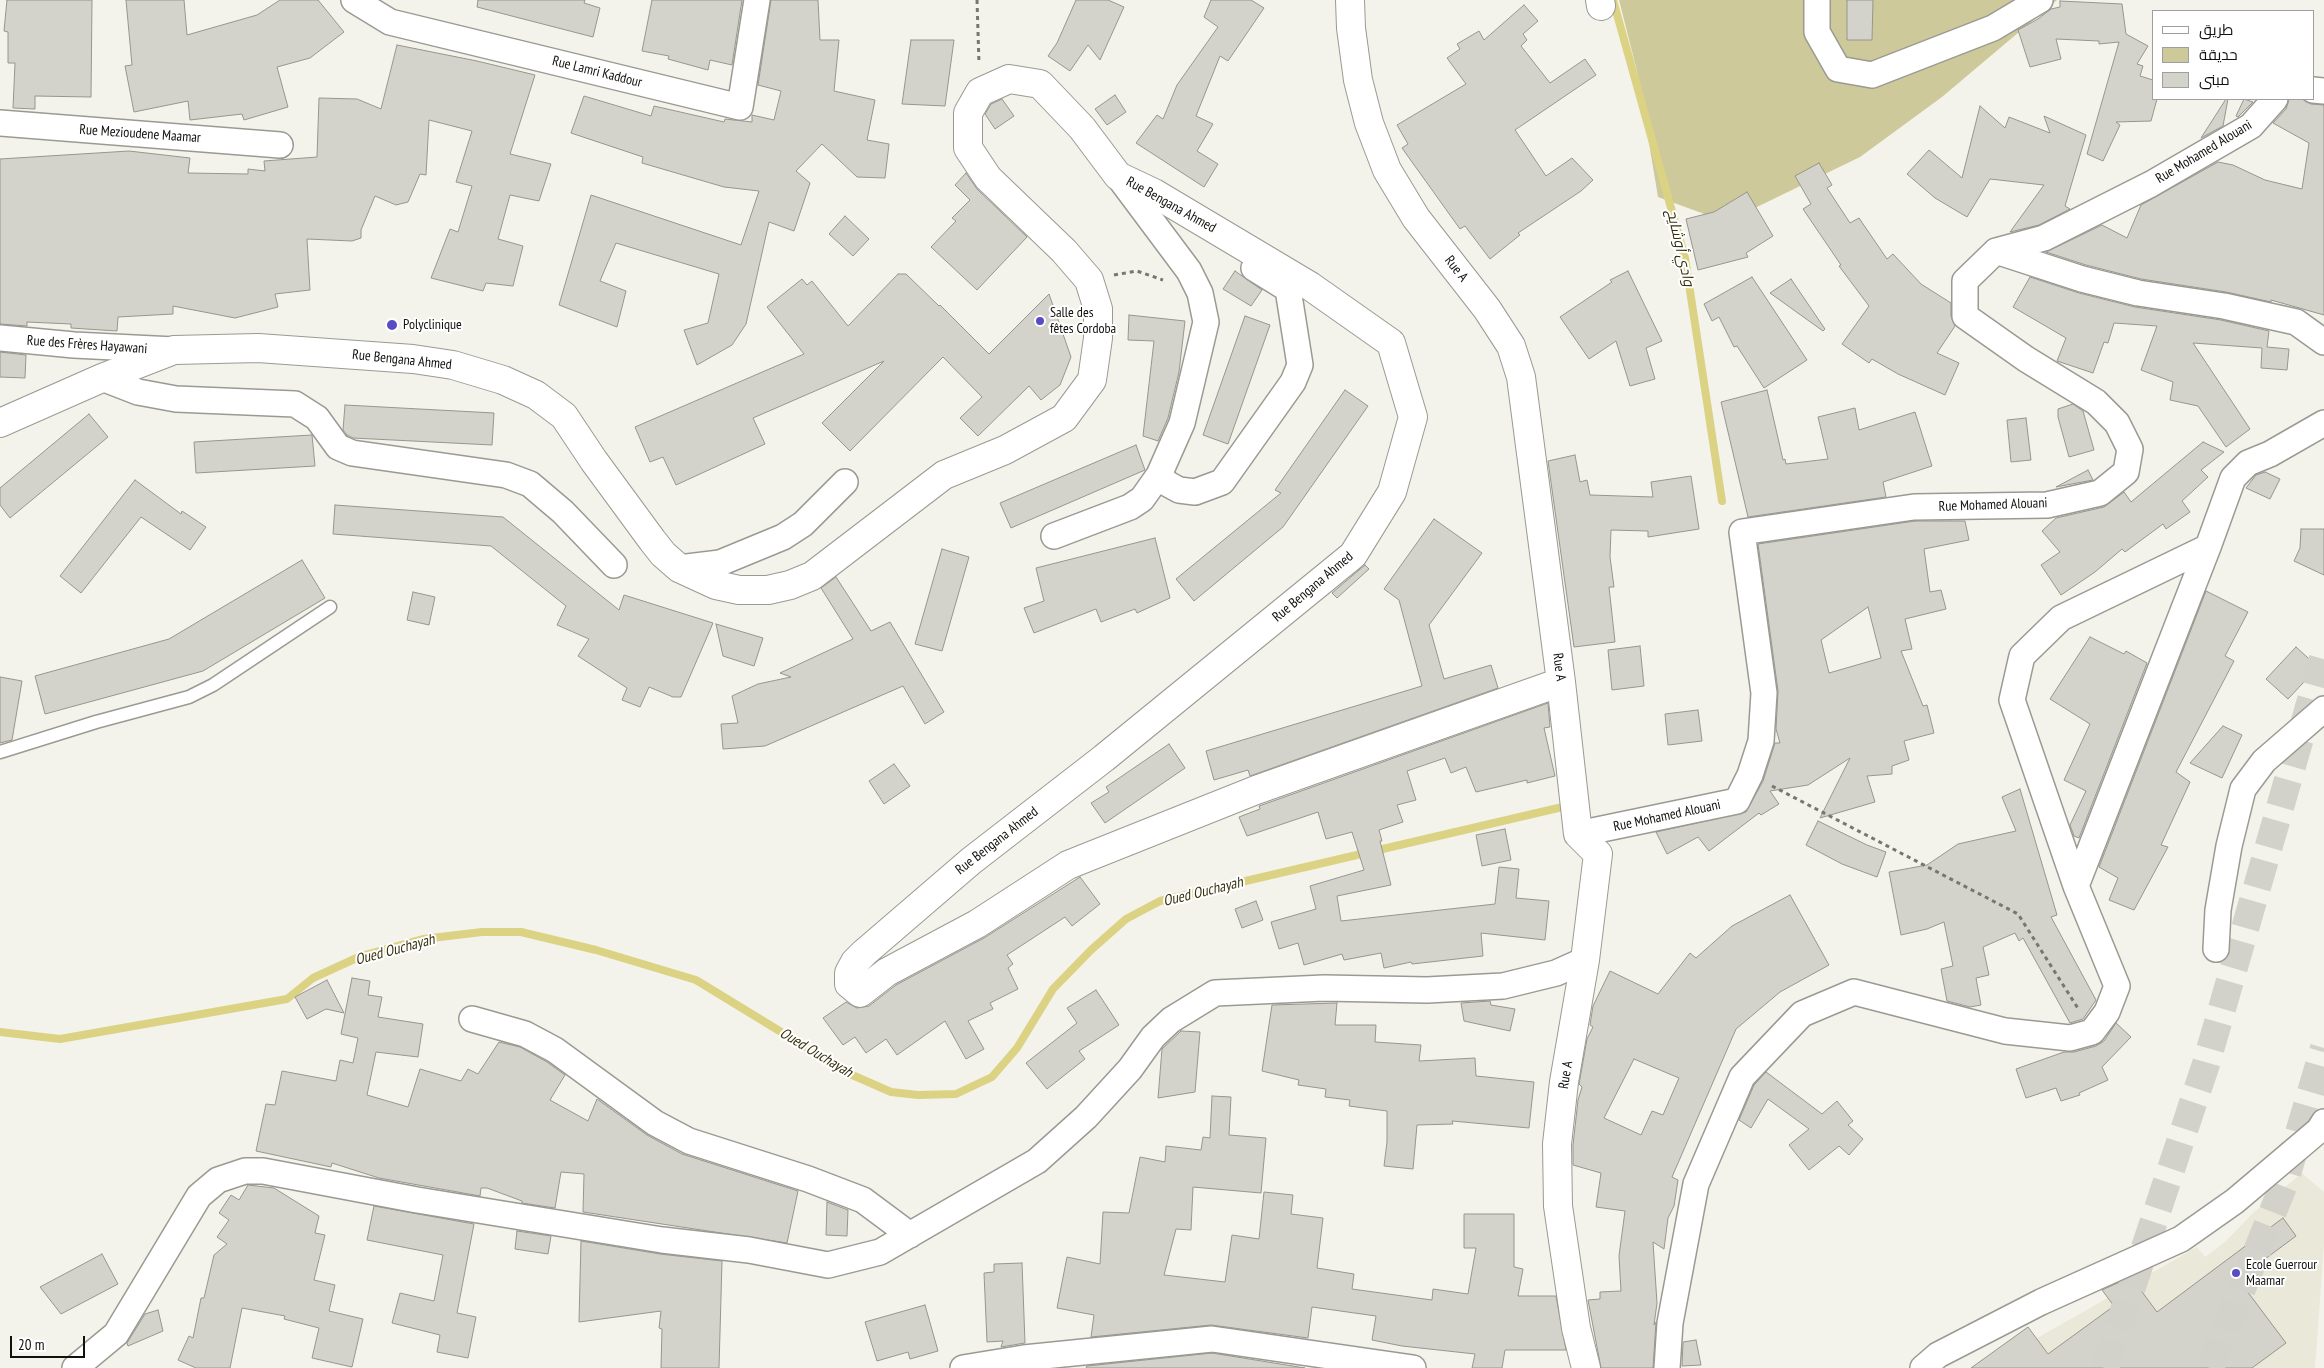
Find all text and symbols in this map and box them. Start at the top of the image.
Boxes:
legend [2152,10,2314,100]
text: طريق [2199,20,2233,39]
text: حديقة [2199,45,2238,64]
street label: Rue Lamri Kaddour [550,53,644,91]
text: مبنى [2199,70,2230,89]
street label: Rue Mohamed Alouani [2153,117,2255,187]
street label: Rue Mezioudene Maamar [79,121,201,147]
street label: Rue Bengana Ahmed [1123,173,1219,237]
water label: وادي أوشايح [1662,208,1698,288]
street label: Rue A [1441,253,1471,285]
place label: Salle des fêtes Cordoba [1050,305,1116,338]
marker: Salle des fêtes Cordoba [1034,315,1046,327]
place label: Polyclinique [403,317,462,333]
marker: Polyclinique [385,318,399,332]
street label: Rue des Frères Hayawani [26,332,148,358]
street label: Rue Bengana Ahmed [351,346,453,374]
street label: Rue Mohamed Alouani [1938,495,2048,515]
street label: Rue Bengana Ahmed [1269,548,1357,626]
street label: Rue A [1549,652,1569,682]
street label: Rue Mohamed Alouani [1612,796,1722,836]
street label: Rue Bengana Ahmed [952,804,1042,878]
water label: Oued Ouchayah [1161,873,1245,911]
water label: Oued Ouchayah [353,931,437,969]
water label: Oued Ouchayah [776,1024,856,1082]
street label: Rue A [1556,1060,1576,1090]
place label: Ecole Guerrour Maamar [2246,1257,2317,1290]
marker: Ecole Guerrour Maamar [2230,1267,2242,1279]
scale bar [12,1326,88,1358]
text: 20 m [18,1335,44,1354]

